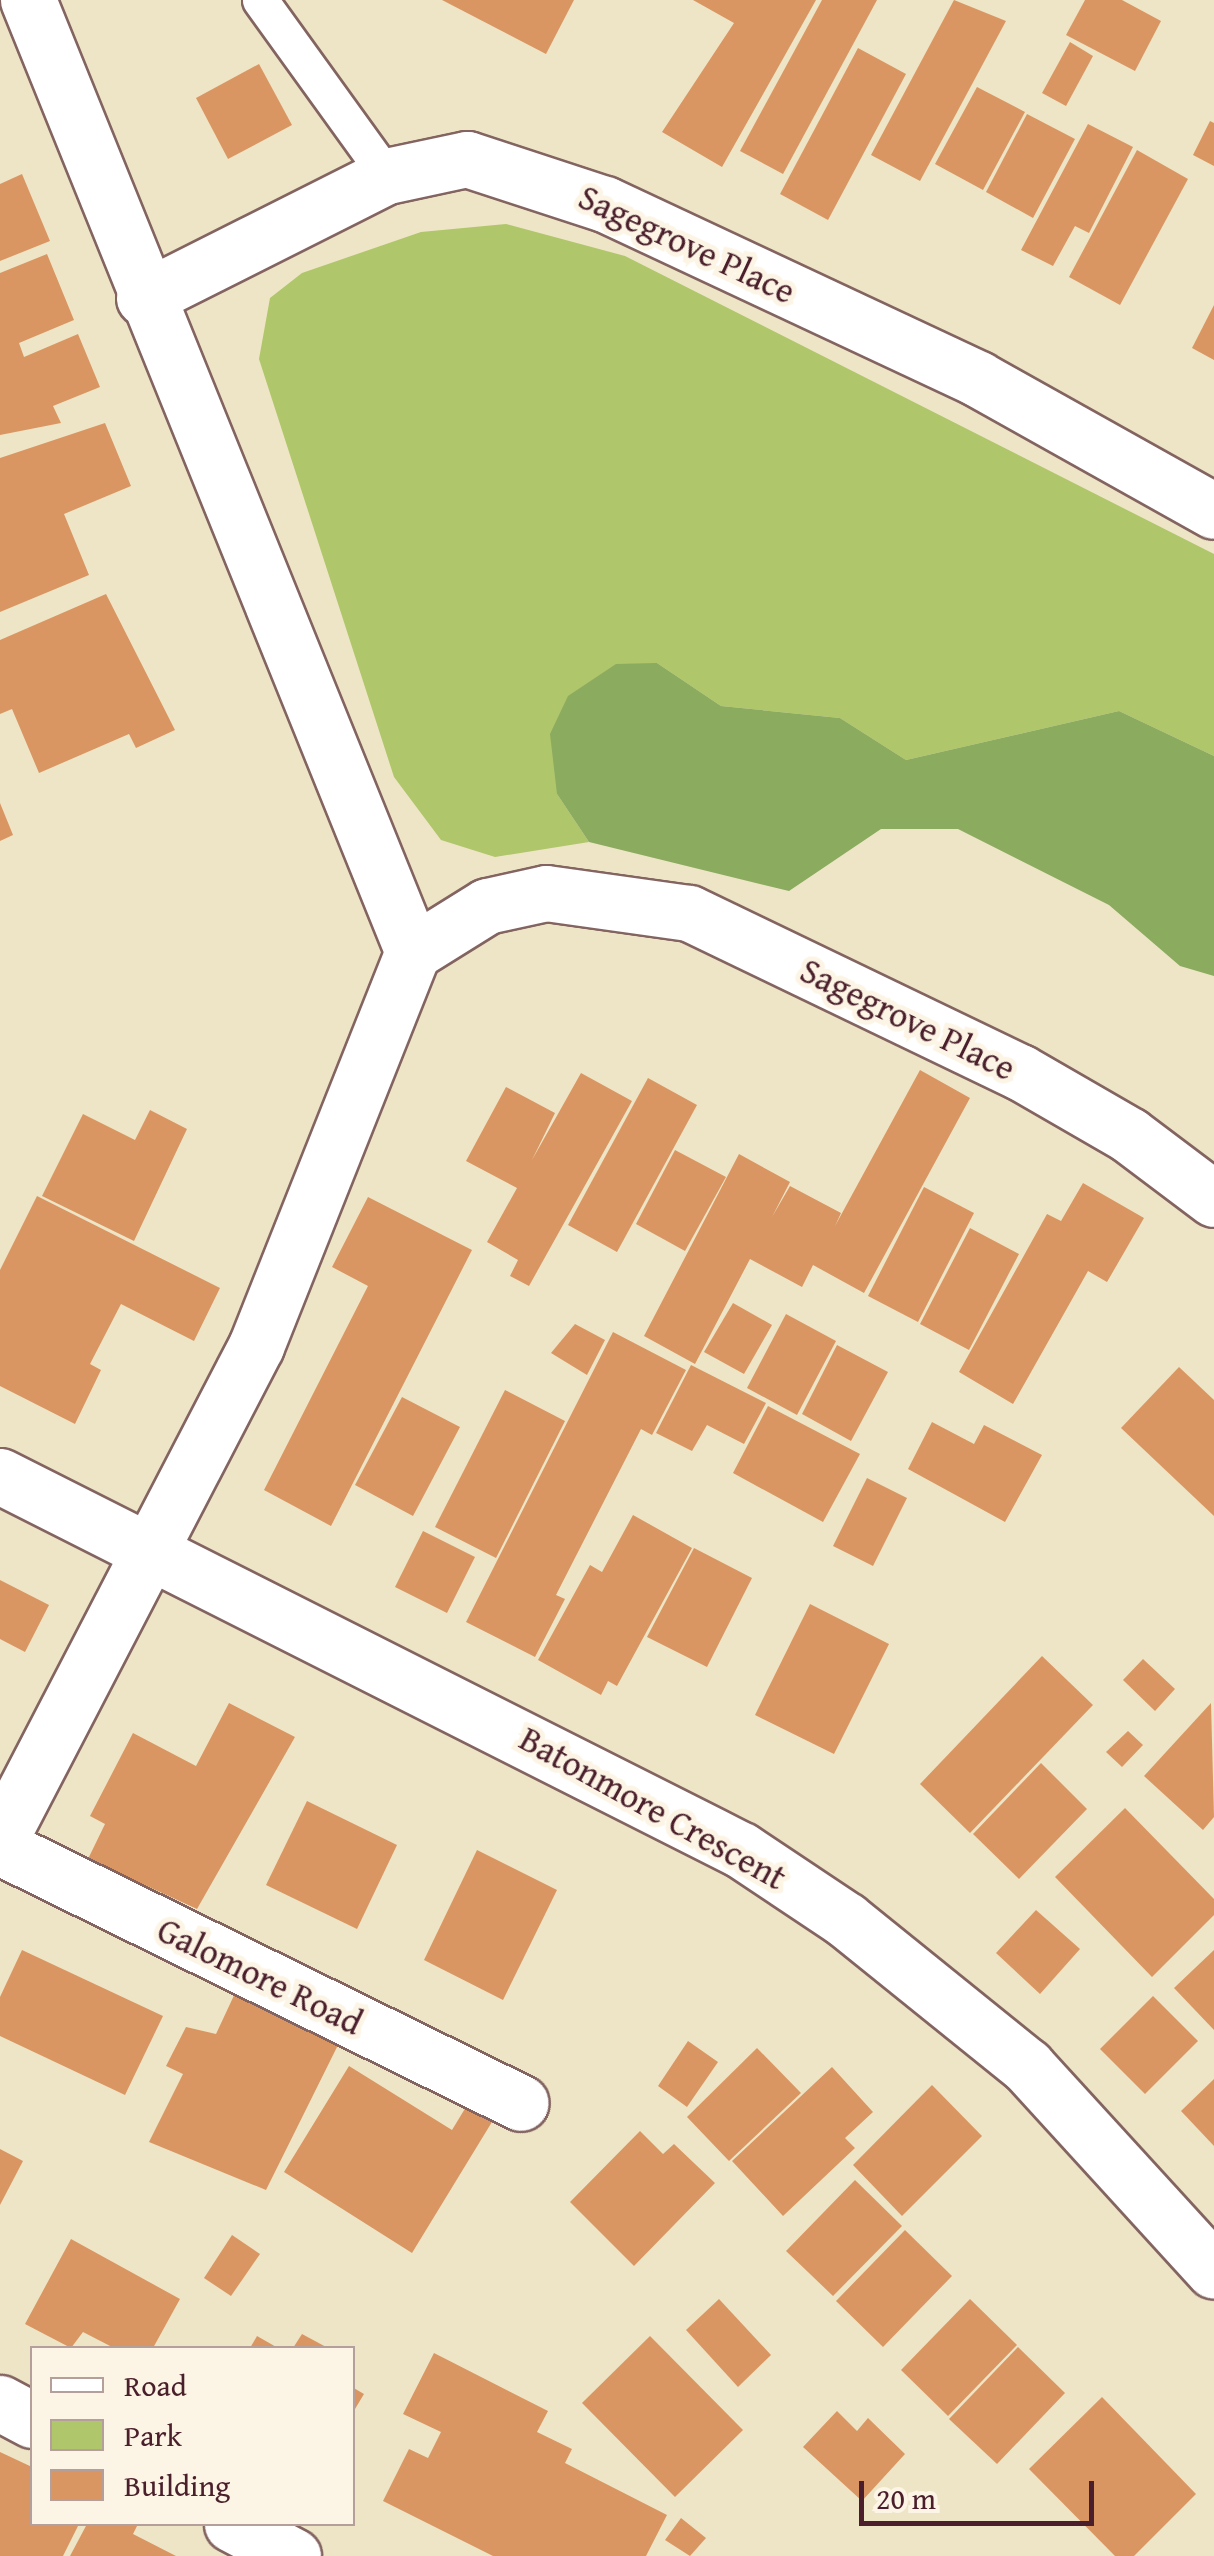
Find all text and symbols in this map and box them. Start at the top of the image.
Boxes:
street label: Sagegrove Place [572,176,802,312]
street label: Sagegrove Place [794,949,1022,1089]
street label: Batonmore Crescent [513,1717,793,1899]
street label: Galomore Road [151,1908,369,2044]
legend [30,2346,355,2526]
text: Road [124,2363,187,2407]
text: Park [124,2413,182,2457]
scale bar [864,2461,1099,2523]
text: Building [124,2463,230,2507]
text: 20 m [876,2476,936,2520]

